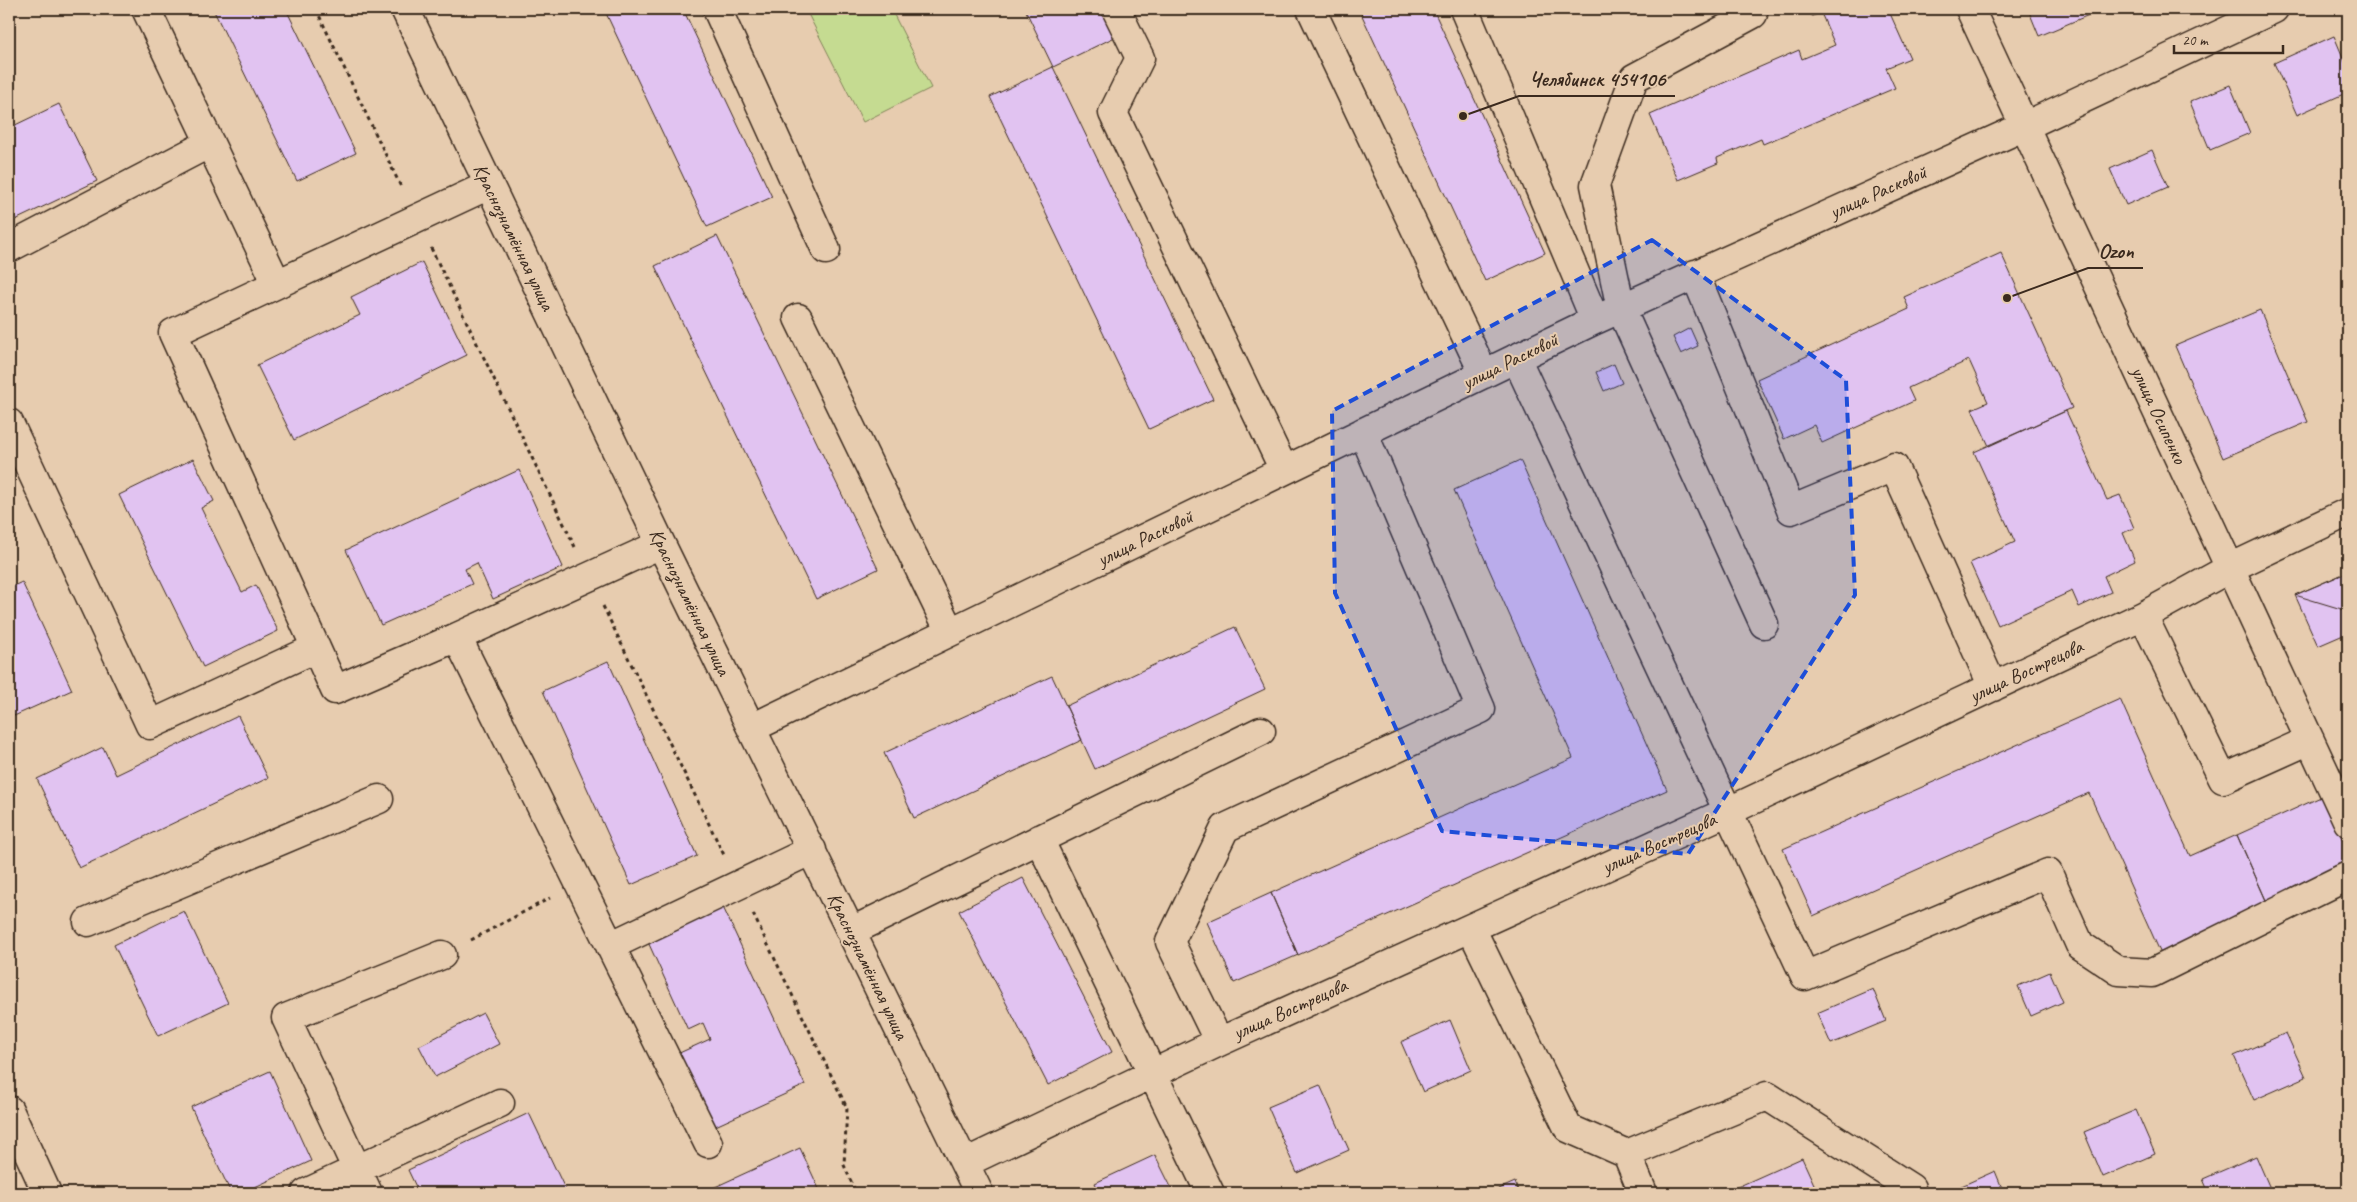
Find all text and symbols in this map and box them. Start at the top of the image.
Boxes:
scale bar [2174,22,2283,54]
text: 20 m [2182,31,2209,50]
callout: Челябинск 454106 [1519,60,1675,96]
text: Челябинск 454106 [1529,66,1667,92]
street label: Краснознамённая улица [467,159,561,317]
street label: улица Расковой [1825,159,1932,225]
callout: Ozon [2088,232,2143,268]
text: Ozon [2098,238,2134,264]
street label: улица Расковой [1457,326,1563,395]
street label: улица Осипенко [2125,361,2193,469]
street label: улица Расковой [1092,503,1198,572]
street label: Краснознамённая улица [643,524,737,682]
street label: улица Вострецова [1964,633,2088,709]
street label: улица Вострецова [1597,806,1721,880]
street label: Краснознамённая улица [821,888,915,1046]
street label: улица Вострецова [1228,972,1352,1046]

